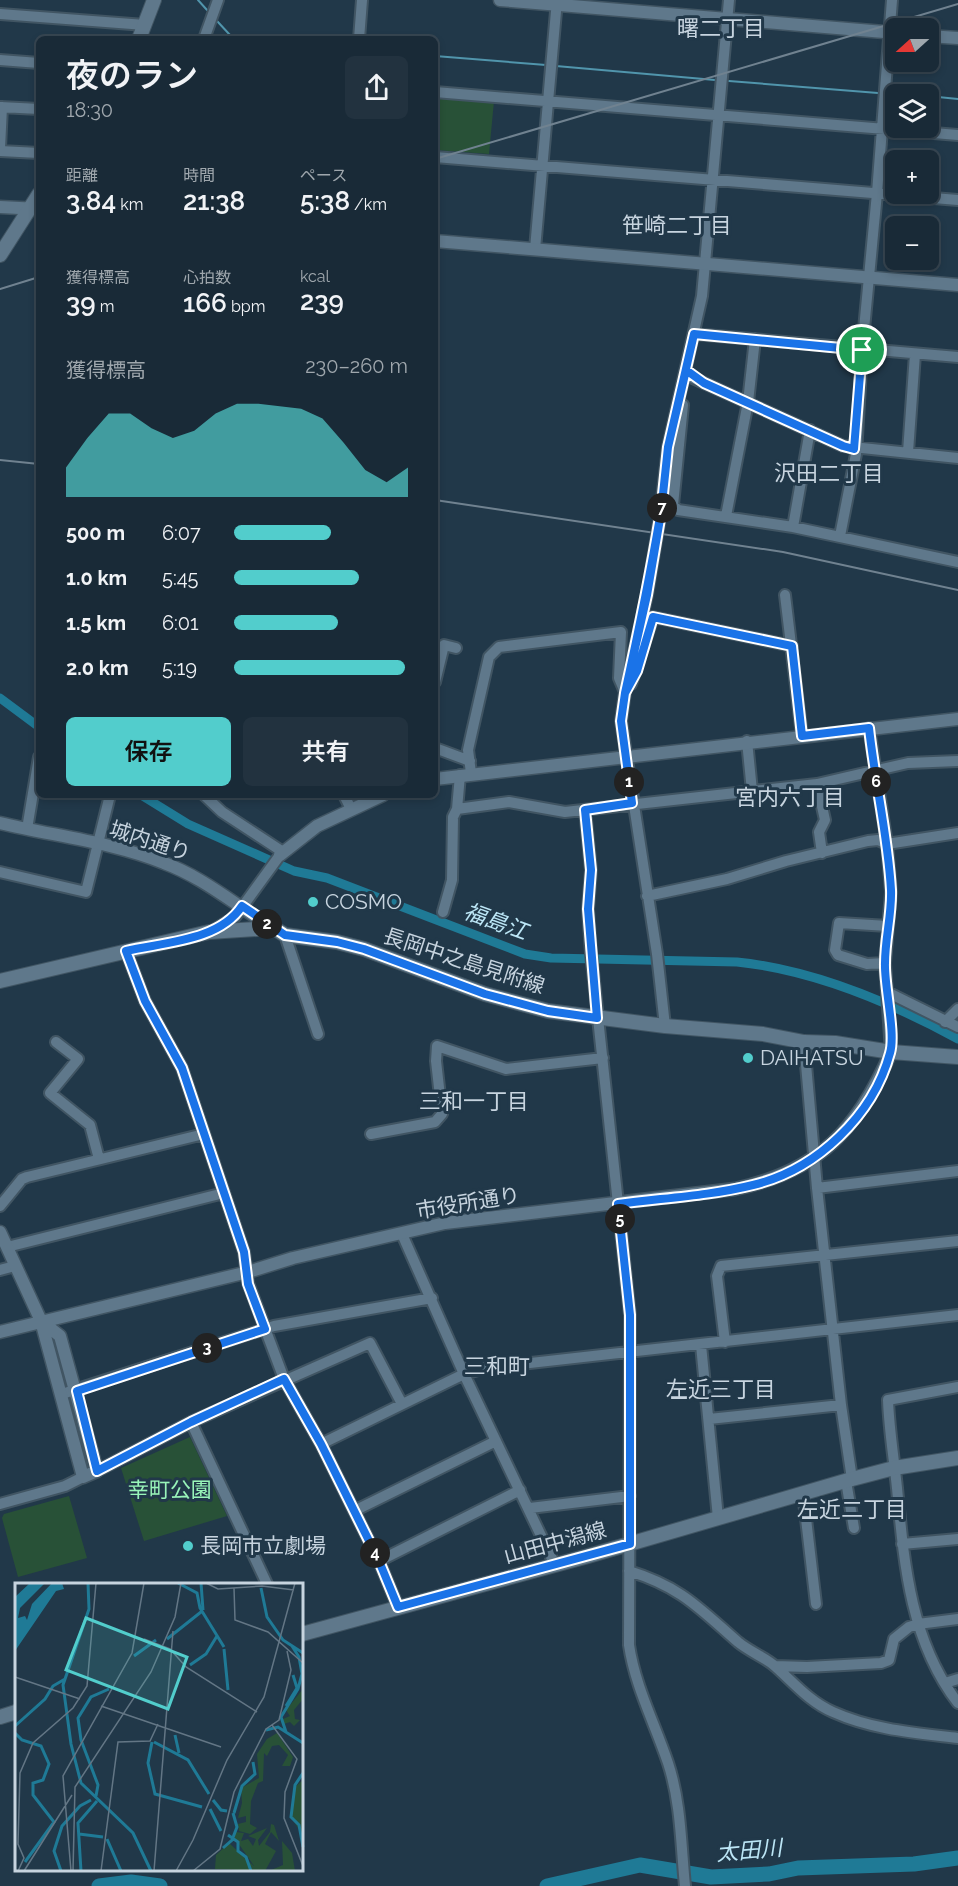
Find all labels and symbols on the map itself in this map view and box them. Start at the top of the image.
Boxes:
district label: 曙二丁目 [677,15,765,41]
north arrow [885,18,939,72]
district label: 笹崎二丁目 [622,212,732,238]
pin [836,324,887,375]
district label: 沢田二丁目 [774,460,884,486]
pin: 7 [647,493,677,523]
pin: 1 [614,767,644,797]
pin: 6 [861,767,891,797]
district label: 宮内六丁目 [735,784,845,810]
street label: 城内通り [106,816,194,865]
place label: COSMO [325,889,402,914]
marker: COSMO [306,895,320,909]
water label: 福島江 [461,897,533,945]
pin: 2 [252,909,282,939]
street label: 長岡中之島見附線 [380,923,548,998]
place label: DAIHATSU [760,1045,864,1070]
marker: DAIHATSU [741,1051,755,1065]
district label: 三和一丁目 [419,1088,529,1114]
street label: 市役所通り [414,1182,522,1223]
pin: 5 [605,1204,635,1234]
pin: 3 [192,1333,222,1363]
district label: 三和町 [464,1353,530,1379]
district label: 左近三丁目 [666,1376,776,1402]
park label: 幸町公園 [128,1477,212,1502]
district label: 左近二丁目 [797,1496,907,1522]
street label: 山田中潟線 [501,1517,609,1568]
place label: 長岡市立劇場 [200,1533,326,1558]
pin: 4 [360,1538,390,1568]
marker: 長岡市立劇場 [181,1539,195,1553]
inset map [15,1583,303,1871]
water label: 太田川 [715,1834,785,1866]

